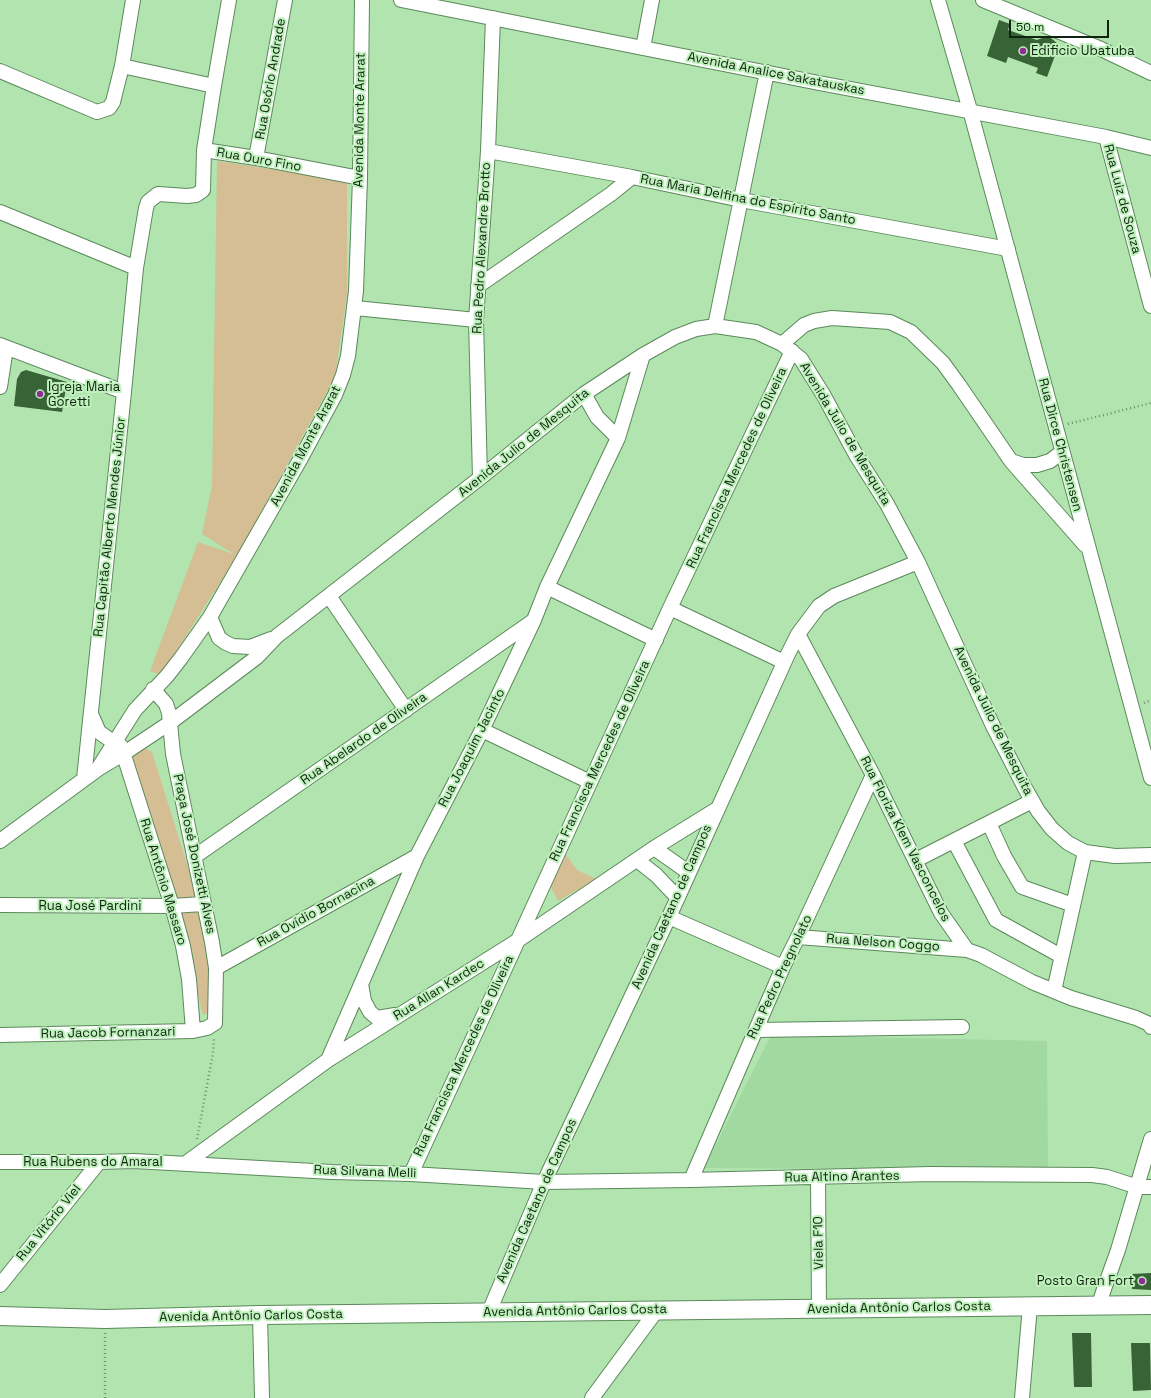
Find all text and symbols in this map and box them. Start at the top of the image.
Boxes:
scale bar [1011,12,1111,38]
street label: Rua Osório Andrade [253,17,289,141]
text: 50 m [1016,19,1044,35]
place label: Edificio Ubatuba [1031,43,1135,59]
marker: Edificio Ubatuba [1018,46,1028,56]
street label: Avenida Analice Sakatauskas [686,49,866,99]
street label: Avenida Monte Ararat [351,53,369,187]
street label: Rua Luiz de Souza [1100,142,1144,256]
street label: Rua Ouro Fino [215,145,303,175]
street label: Rua Pedro Alexandre Brotto [470,162,494,334]
street label: Rua Maria Delfina do Espírito Santo [639,171,857,229]
street label: Avenida Julio de Mesquita [796,360,894,508]
street label: Rua Francisca Mercedes de Oliveira [683,365,791,571]
street label: Rua Dirce Christensen [1035,377,1085,513]
place label: Igreja Maria Goretti [48,379,120,410]
street label: Avenida Monte Ararat [268,383,344,509]
street label: Avenida Julio de Mesquita [455,385,593,501]
marker: Igreja Maria Goretti [35,389,45,399]
street label: Rua Capitão Alberto Mendes Júnior [91,416,129,638]
street label: Avenida Julio de Mesquita [950,644,1036,798]
street label: Rua Francisca Mercedes de Oliveira [546,658,654,864]
street label: Rua Joaquim Jacinto [435,686,509,810]
street label: Rua Abelardo de Oliveira [298,689,430,789]
street label: Rua Floriza Klem Vasconcelos [856,754,954,924]
street label: Praça José Donizetti Alves [169,773,219,935]
street label: Rua Antônio Massaro [136,817,190,947]
street label: Avenida Caetano de Campos [629,822,715,992]
street label: Rua Ovídio Bornacina [254,873,378,951]
street label: Rua José Pardini [39,898,141,914]
street label: Rua Pedro Pregnolato [744,912,816,1042]
street label: Rua Nelson Coggo [826,931,940,955]
street label: Rua Francisca Mercedes de Oliveira [410,953,518,1159]
street label: Rua Allan Kardec [391,956,487,1024]
street label: Rua Jacob Fornanzari [40,1024,176,1042]
street label: Avenida Caetano de Campos [494,1116,580,1286]
street label: Rua Rubens do Amaral [23,1154,163,1170]
street label: Rua Silvana Melli [313,1162,417,1182]
street label: Rua Altino Arantes [784,1168,900,1186]
street label: Rua Vitório Viel [13,1182,85,1264]
street label: Viela F10 [811,1216,827,1270]
place label: Posto Gran Fort [1037,1273,1134,1289]
marker: Posto Gran Fort [1137,1276,1147,1286]
street label: Avenida Antônio Carlos Costa [807,1299,991,1317]
street label: Avenida Antônio Carlos Costa [483,1302,667,1320]
street label: Avenida Antônio Carlos Costa [159,1307,343,1325]

